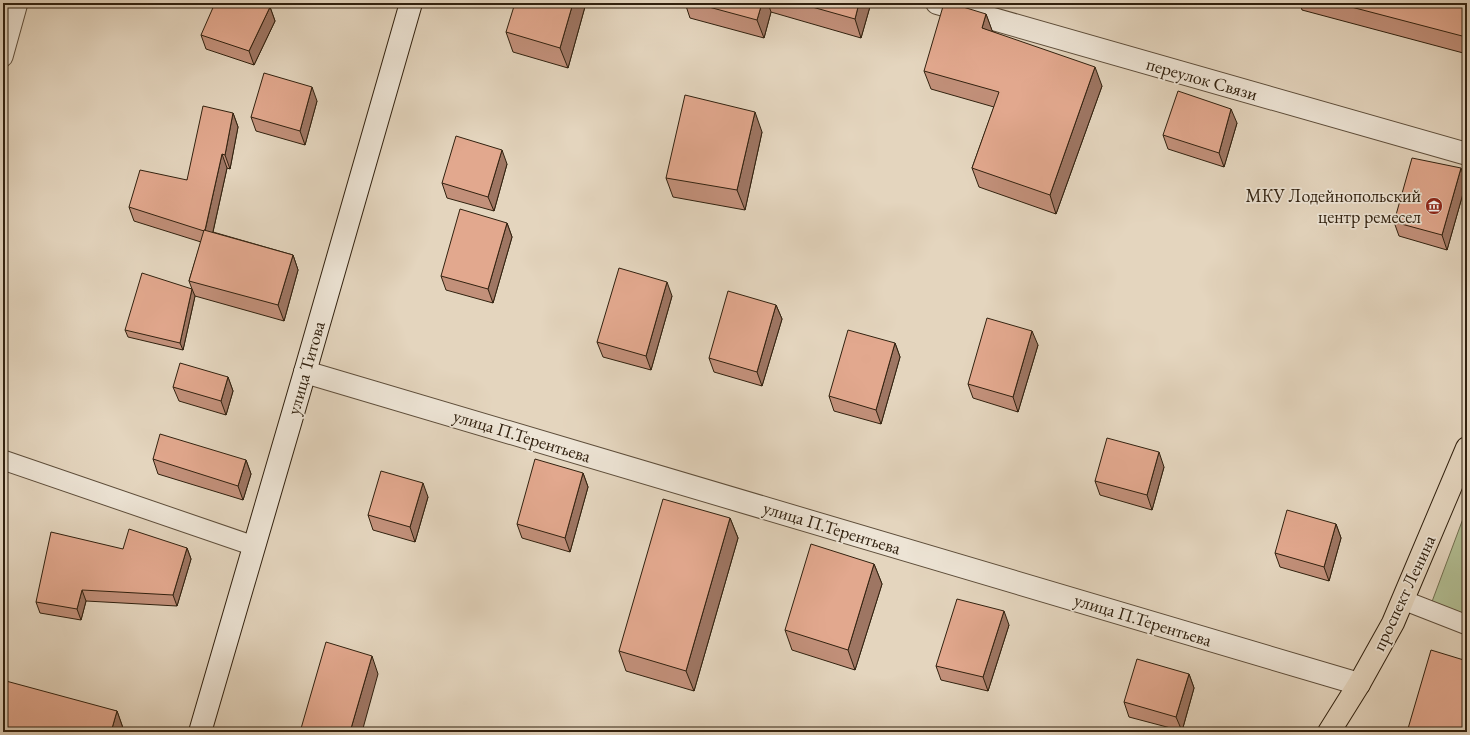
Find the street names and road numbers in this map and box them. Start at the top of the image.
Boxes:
street label: переулок Связи [1144,52,1261,105]
street label: улица Титова [281,318,330,417]
street label: улица П.Терентьева [451,404,595,468]
street label: улица П.Терентьева [761,496,905,560]
street label: проспект Ленина [1367,530,1441,654]
street label: улица П.Терентьева [1072,588,1216,652]

